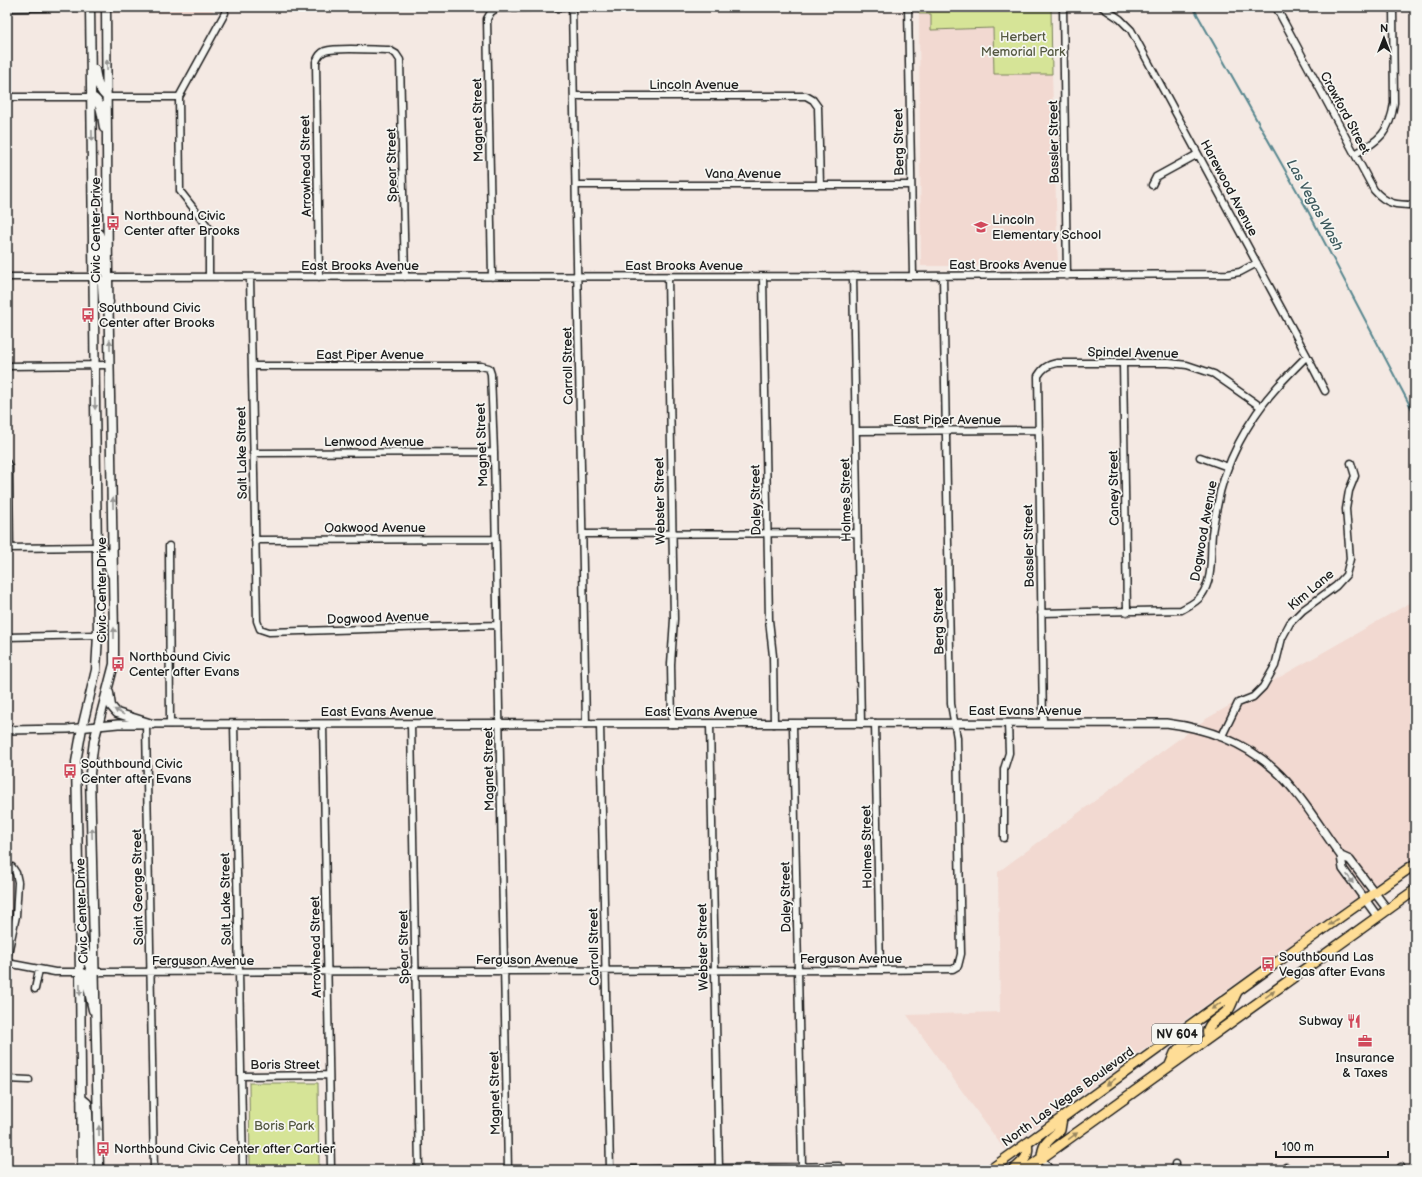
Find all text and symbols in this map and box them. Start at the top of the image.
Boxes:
north arrow [1364,18,1404,58]
text: N [1380,22,1388,35]
park label: Herbert Memorial Park [981,29,1066,60]
one-way arrow [104,58,110,71]
street label: Crawford Street [1316,69,1374,157]
street label: Lincoln Avenue [649,77,739,93]
street label: Magnet Street [469,78,487,162]
street label: Bassler Street [1045,100,1063,184]
street label: Berg Street [890,108,908,176]
street label: Arrowhead Street [297,115,315,217]
street label: Spear Street [383,128,401,202]
one-way arrow [89,130,95,143]
street label: Harewood Avenue [1197,137,1261,239]
water label: Las Vegas Wash [1283,156,1347,254]
street label: Vana Avenue [705,166,781,182]
street label: Civic Center Drive [88,177,104,283]
place label: Northbound Civic Center after Brooks [124,208,240,239]
place label: Lincoln Elementary School [992,212,1101,243]
bus stop icon: Northbound Civic Center after Brooks [105,215,121,231]
school or university icon: Lincoln Elementary School [973,219,989,235]
street label: East Brooks Avenue [949,257,1067,273]
street label: East Brooks Avenue [301,258,419,274]
street label: East Brooks Avenue [625,258,743,274]
place label: Southbound Civic Center after Brooks [99,300,215,331]
bus stop icon: Southbound Civic Center after Brooks [80,307,96,323]
street label: Carroll Street [559,327,577,405]
one-way arrow [107,338,113,351]
street label: Spindel Avenue [1087,344,1179,362]
street label: East Piper Avenue [316,347,424,363]
one-way arrow [92,398,98,411]
street label: Magnet Street [473,403,491,487]
street label: Salt Lake Street [233,406,251,500]
street label: East Piper Avenue [893,412,1001,428]
street label: Lenwood Avenue [324,434,424,450]
street label: Caney Street [1105,450,1123,526]
street label: Webster Street [651,457,669,545]
street label: Holmes Street [837,458,855,542]
street label: Daley Street [747,464,765,536]
street label: Dogwood Avenue [1187,479,1221,583]
one-way arrow [110,496,116,509]
street label: Bassler Street [1020,504,1038,588]
street label: Oakwood Avenue [324,520,426,536]
street label: Civic Center Drive [94,537,110,643]
street label: Kim Lane [1285,566,1337,614]
street label: Berg Street [930,587,948,655]
street label: Dogwood Avenue [327,608,430,628]
one-way arrow [111,626,117,639]
place label: Northbound Civic Center after Evans [129,649,240,680]
bus stop icon: Northbound Civic Center after Evans [110,656,126,672]
street label: East Evans Avenue [969,703,1082,719]
street label: East Evans Avenue [321,704,434,720]
street label: East Evans Avenue [645,704,758,720]
one-way arrow [113,708,125,715]
street label: Magnet Street [480,727,498,811]
place label: Southbound Civic Center after Evans [81,756,192,787]
bus stop icon: Southbound Civic Center after Evans [62,763,78,779]
street label: Holmes Street [858,805,876,889]
one-way arrow [89,826,95,839]
street label: Saint George Street [129,829,147,945]
street label: Salt Lake Street [217,852,235,946]
street label: Civic Center Drive [72,858,92,964]
street label: Daley Street [777,861,795,933]
one-way arrow [1346,874,1354,884]
street label: Arrowhead Street [307,896,325,998]
street label: Webster Street [694,903,712,991]
street label: Carroll Street [585,908,603,986]
street label: Spear Street [395,910,413,984]
one-way arrow [1328,918,1338,926]
place label: Southbound Las Vegas after Evans [1279,949,1386,980]
street label: Ferguson Avenue [800,951,903,967]
street label: Ferguson Avenue [476,952,579,968]
street label: Ferguson Avenue [152,953,255,969]
bus stop icon: Southbound Las Vegas after Evans [1260,956,1276,972]
one-way arrow [77,984,83,997]
one-way arrow [1264,990,1275,998]
one-way arrow [1211,1002,1222,1010]
place label: Subway [1299,1013,1343,1029]
restaurant icon: Subway [1346,1013,1362,1029]
road number: NV 604 [1152,1024,1202,1044]
office icon: Insurance & Taxes [1357,1033,1373,1049]
street label: North Las Vegas Boulevard [999,1044,1137,1150]
place label: Insurance & Taxes [1336,1050,1395,1081]
street label: Magnet Street [486,1051,504,1135]
street label: Boris Street [250,1057,320,1073]
one-way arrow [1106,1078,1116,1086]
park label: Boris Park [254,1118,315,1134]
one-way arrow [95,1125,102,1137]
one-way arrow [1068,1132,1079,1140]
scale bar [1276,1133,1388,1159]
text: 100 m [1282,1140,1314,1155]
bus stop icon: Northbound Civic Center after Cartier [95,1141,111,1157]
place label: Northbound Civic Center after Cartier [114,1141,335,1157]

